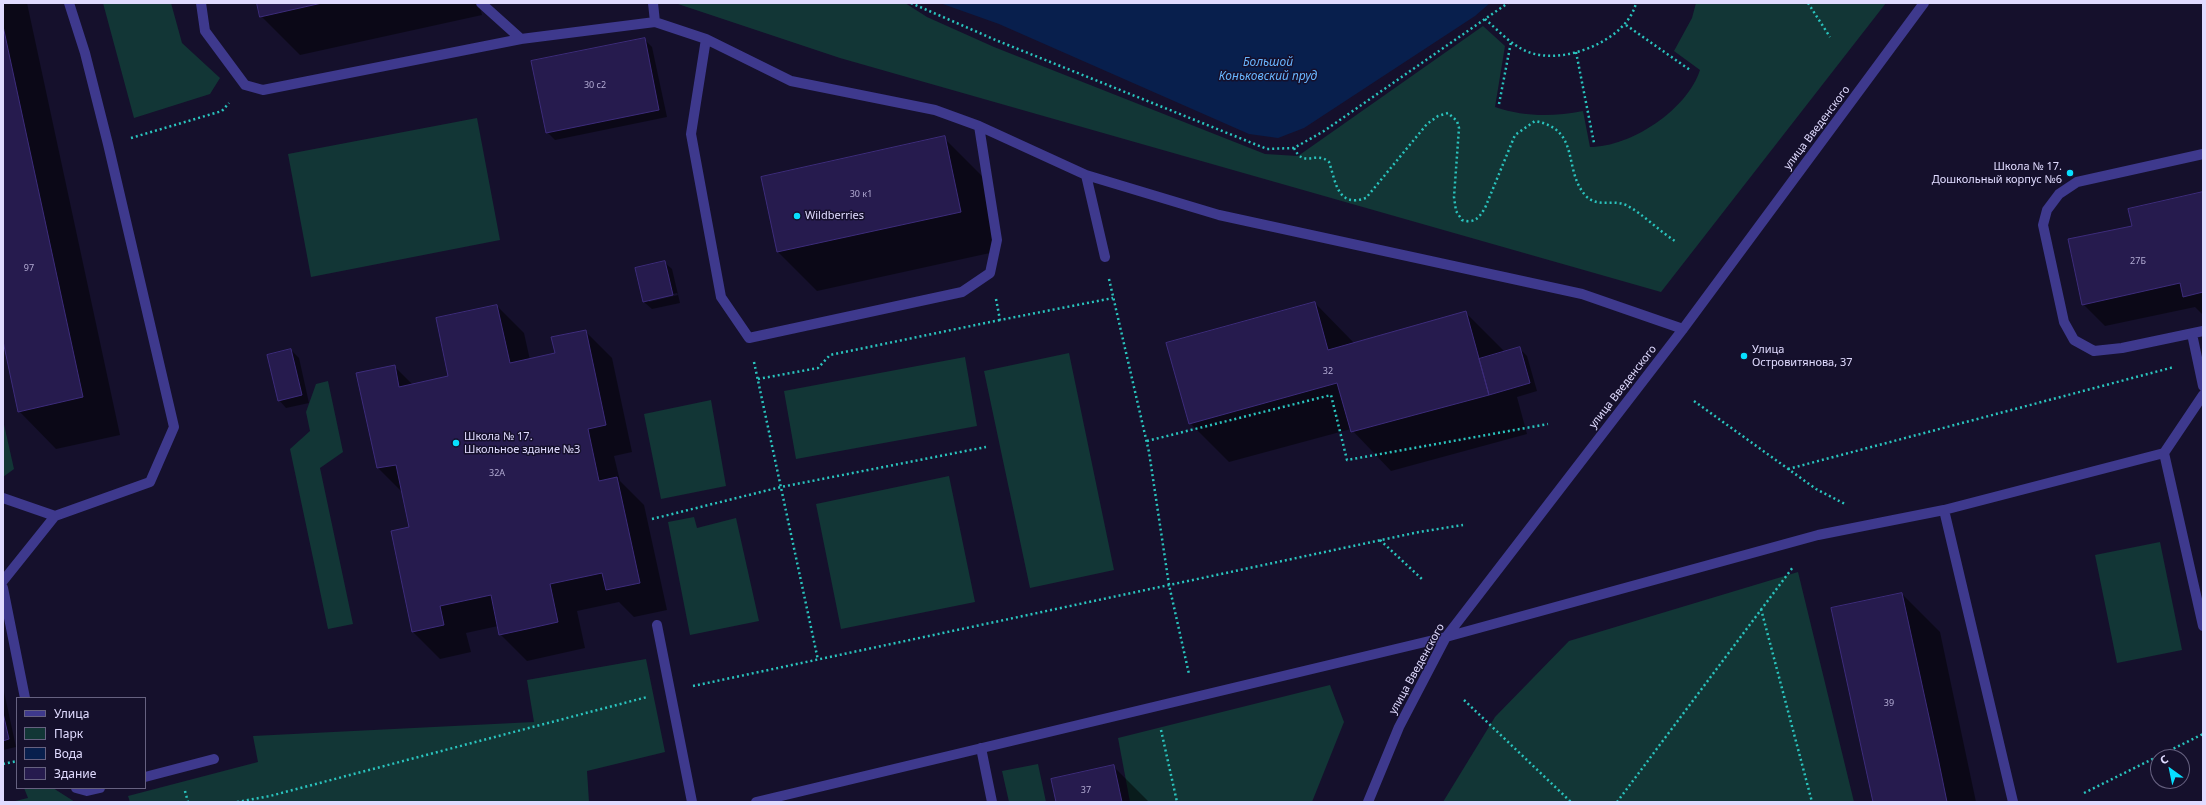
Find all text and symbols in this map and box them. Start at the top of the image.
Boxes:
water label: Большой Коньковский пруд [1219,56,1317,84]
house number: 30 с2 [584,80,606,90]
street label: улица Введенского [1781,83,1853,173]
place label: Школа № 17. Дошкольный корпус №6 [1932,160,2062,186]
marker: Школа № 17. Дошкольный корпус №6 [2065,168,2075,178]
house number: 30 к1 [850,189,872,199]
place label: Wildberries [805,209,864,223]
marker: Wildberries [792,211,802,221]
house number: 27Б [2130,256,2146,266]
house number: 97 [24,263,34,273]
street label: улица Введенского [1587,343,1659,431]
place label: Улица Островитянова, 37 [1752,343,1853,369]
marker: Улица Островитянова, 37 [1739,351,1749,361]
house number: 32 [1323,366,1333,376]
place label: Школа № 17. Школьное здание №3 [464,430,580,456]
marker: Школа № 17. Школьное здание №3 [451,438,461,448]
house number: 32А [489,468,505,478]
street label: улица Введенского [1387,621,1447,717]
legend [16,697,146,789]
house number: 39 [1884,698,1894,708]
text: Улица [54,705,89,722]
text: Парк [54,725,83,742]
text: Вода [54,745,83,762]
north arrow [2150,749,2190,789]
text: С [2157,751,2171,768]
text: Здание [54,765,96,782]
house number: 37 [1081,785,1091,795]

